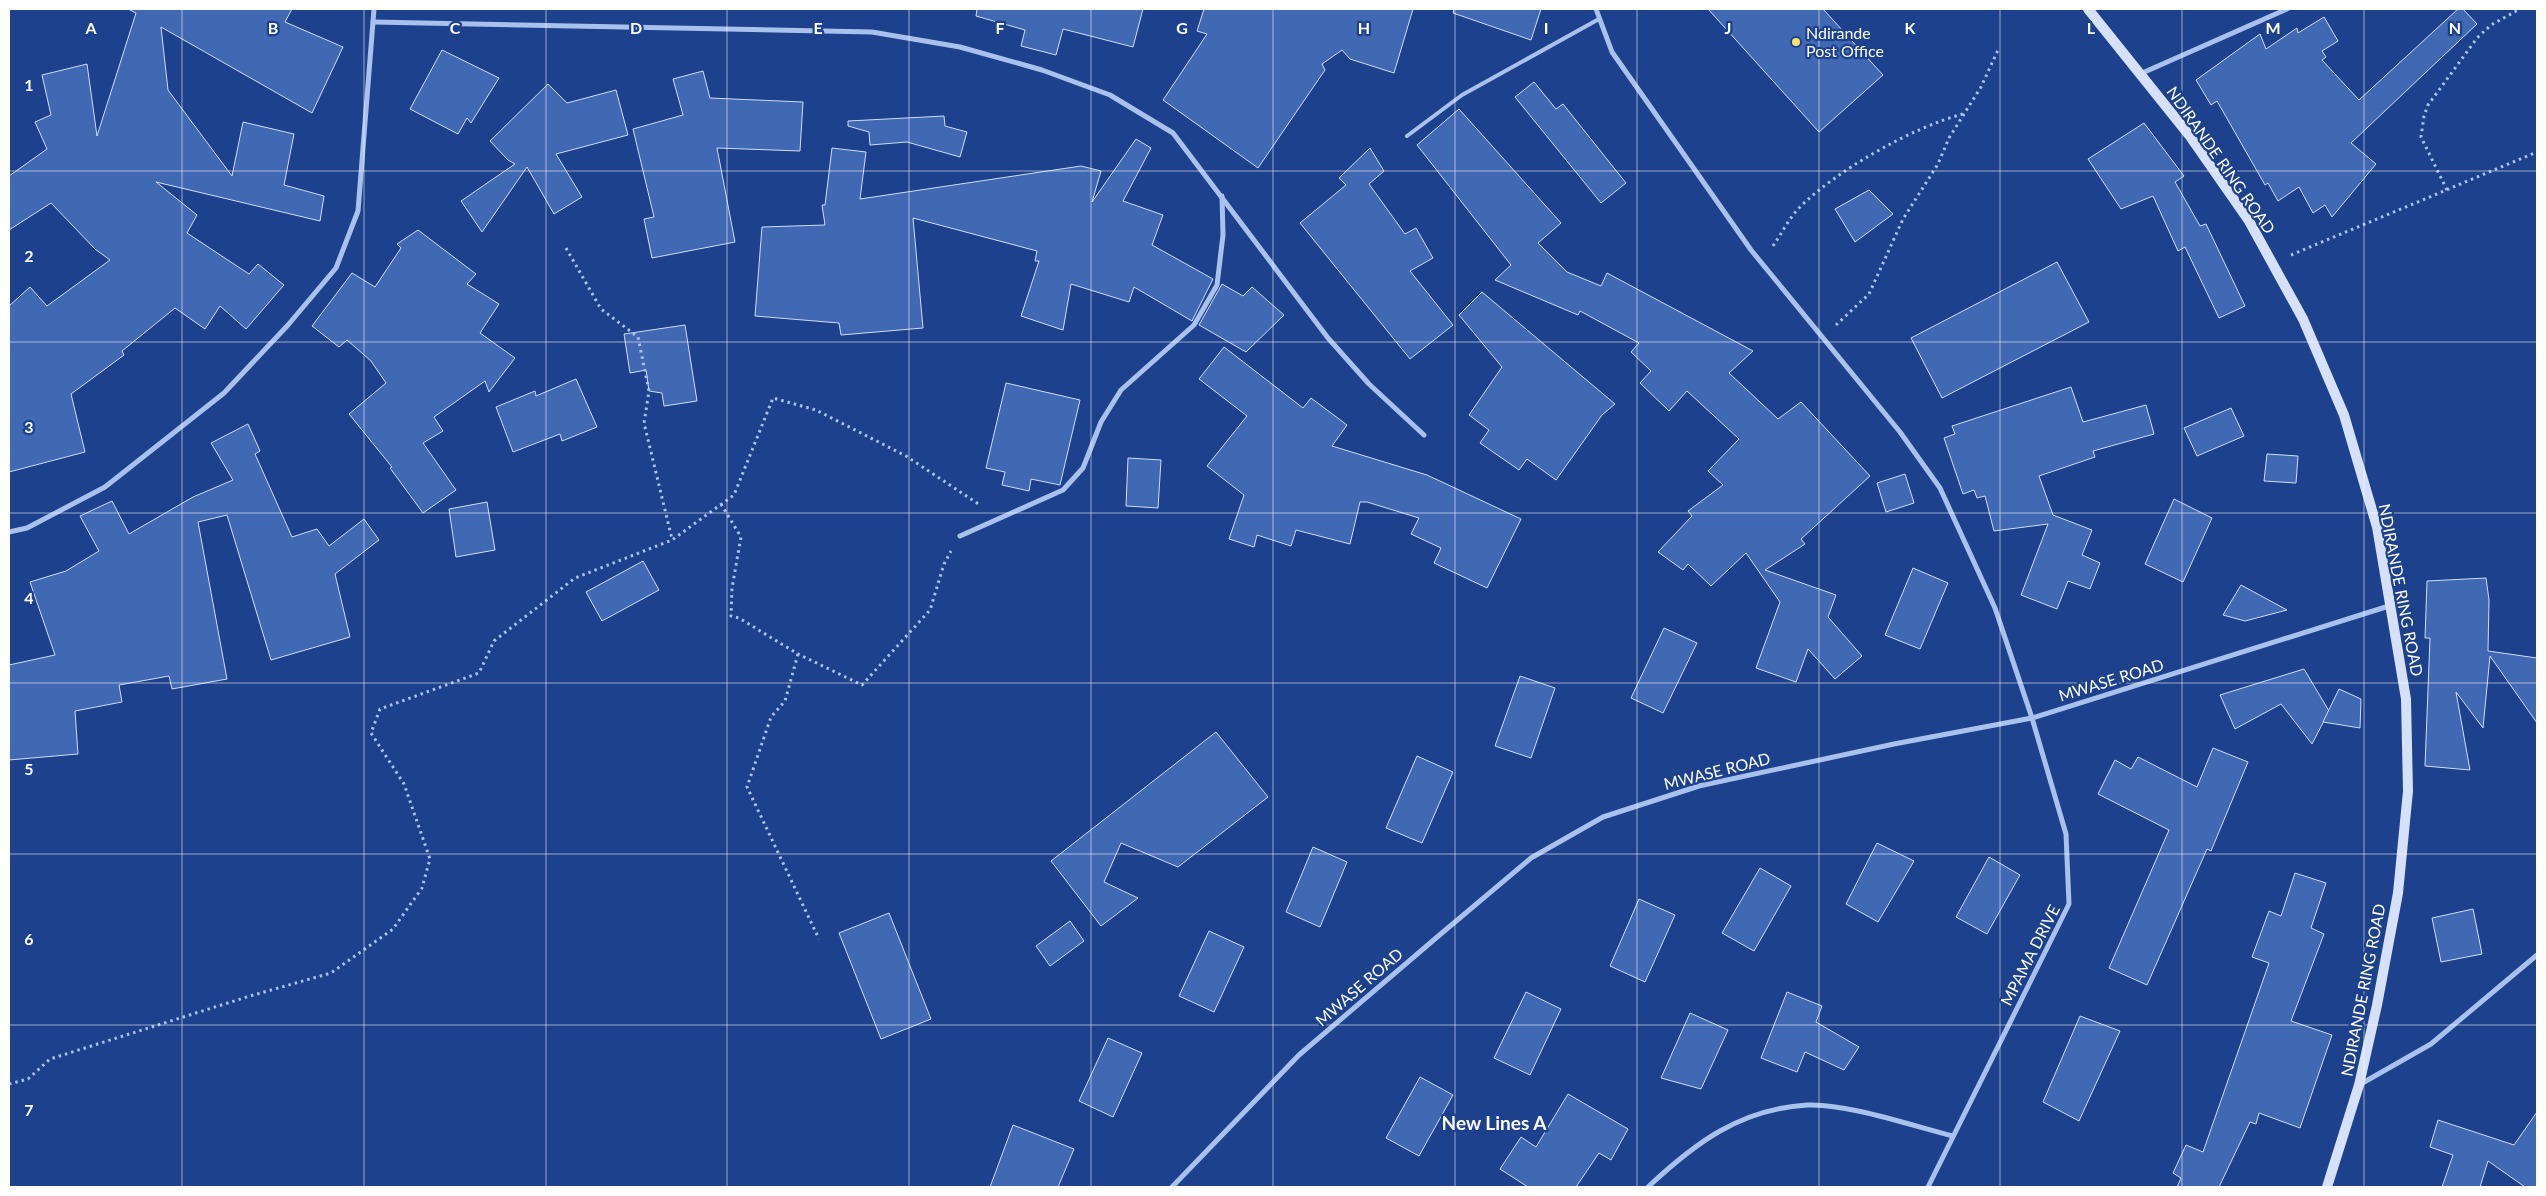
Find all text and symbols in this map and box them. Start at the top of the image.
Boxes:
text: A [84,18,97,37]
text: B [268,18,278,37]
text: C [450,18,461,37]
text: D [630,18,642,37]
text: E [813,18,823,37]
text: F [995,18,1005,37]
text: G [1176,18,1188,37]
text: H [1358,18,1370,37]
text: I [1544,18,1548,37]
text: J [1725,18,1731,37]
text: K [1905,18,1917,37]
text: L [2087,18,2096,37]
text: M [2265,18,2281,37]
text: N [2449,18,2461,37]
place label: Ndirande Post Office [1806,23,1884,60]
marker: Ndirande Post Office [1790,36,1802,48]
text: 1 [24,75,34,94]
street label: NDIRANDE RING ROAD [2163,82,2279,237]
text: 2 [24,246,34,265]
text: 3 [24,417,34,436]
street label: NDIRANDE RING ROAD [2375,502,2428,678]
text: 4 [24,588,34,607]
street label: MWASE ROAD [2056,655,2166,705]
street label: MWASE ROAD [1662,748,1772,793]
text: 5 [24,759,34,778]
street label: MPAMA DRIVE [1996,901,2063,1008]
street label: NDIRANDE RING ROAD [2336,902,2389,1078]
text: 6 [24,929,34,948]
street label: MWASE ROAD [1311,944,1406,1030]
text: 7 [24,1100,34,1119]
district label: New Lines A [1442,1111,1547,1134]

